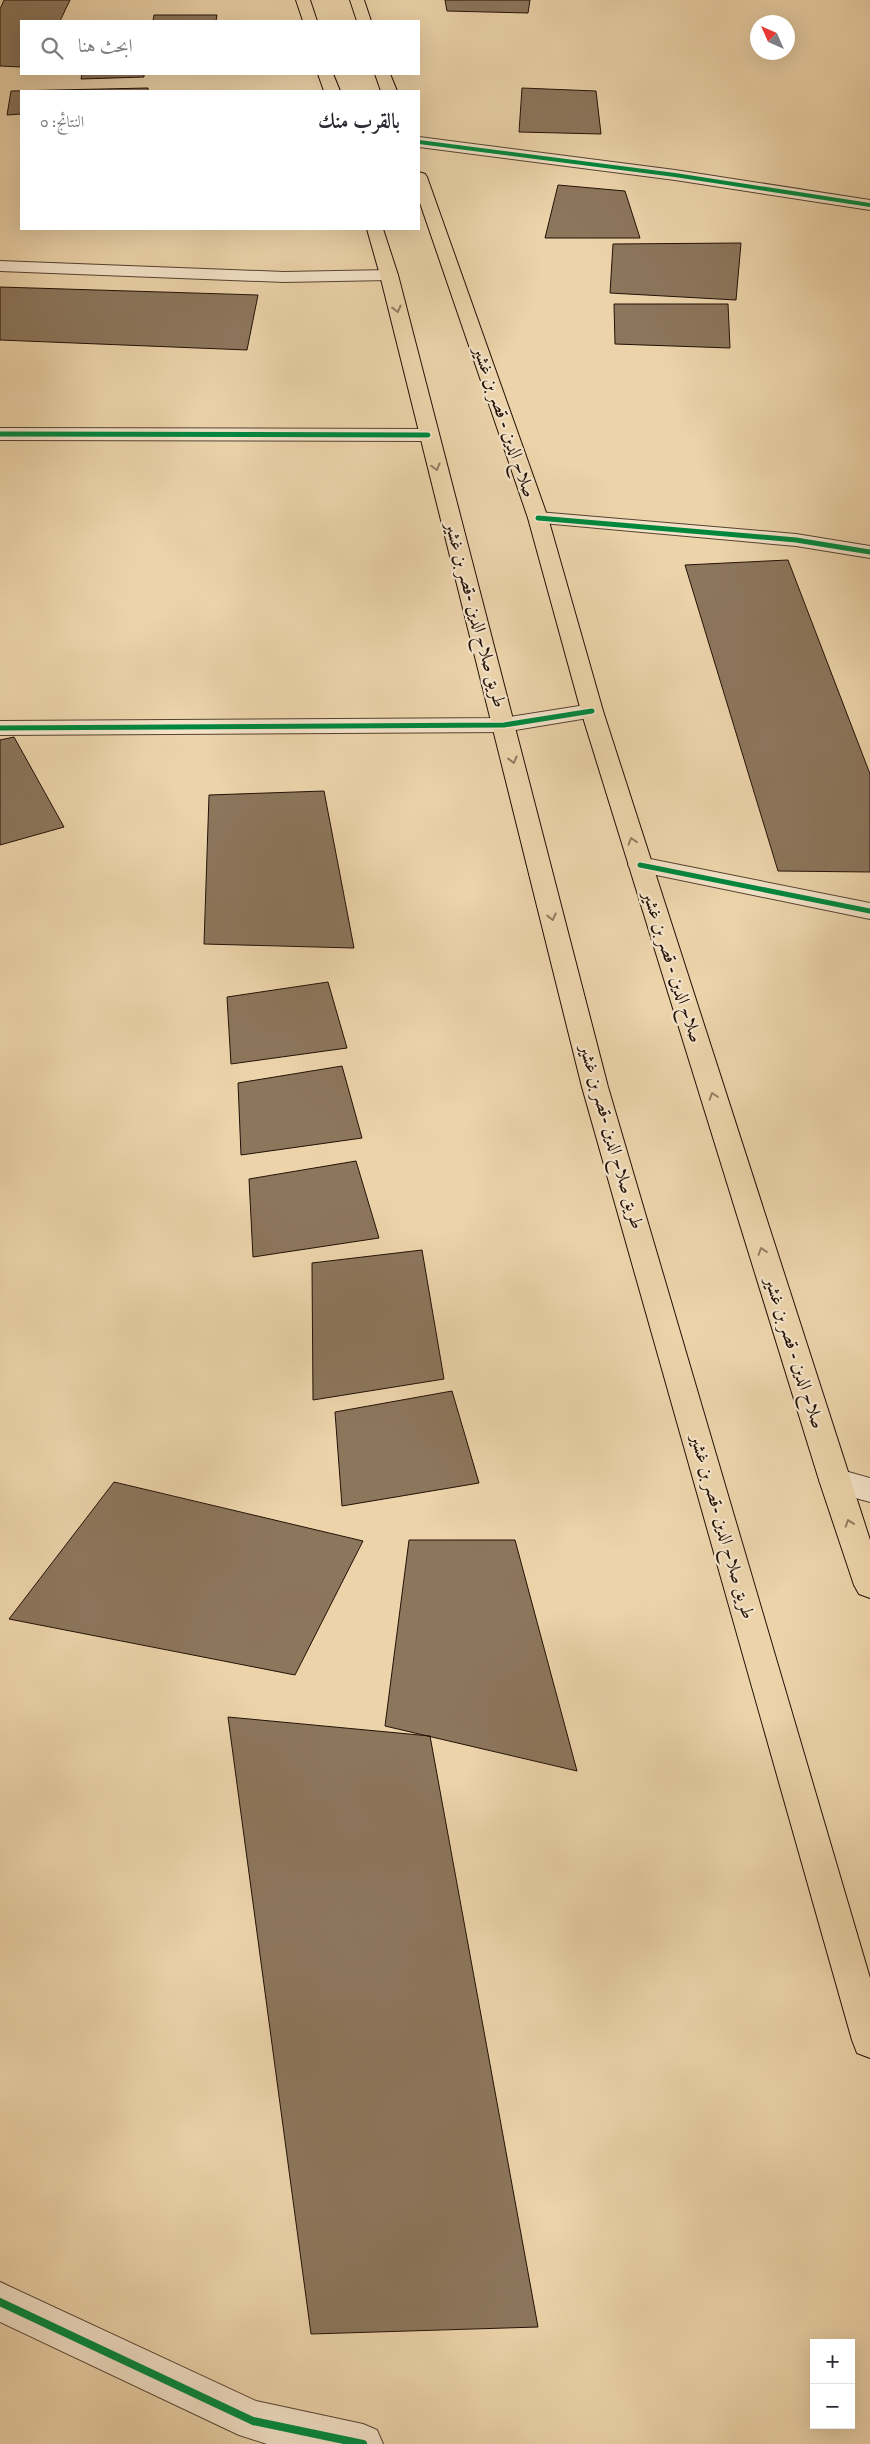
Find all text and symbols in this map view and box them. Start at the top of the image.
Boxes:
north arrow [750,15,795,60]
search box [20,20,420,75]
icon: search [38,34,66,62]
text: ابحث هنا [78,35,133,58]
text: بالقرب منك [318,109,400,135]
text: النتائج: 0 [40,112,84,132]
one-way arrow [392,305,402,313]
street label: صلاح الدين - قصر بن غشير [463,342,540,502]
one-way arrow [431,463,441,471]
street label: طريق صلاح الدين -قصر بن غشير [435,518,510,711]
one-way arrow [507,755,517,763]
one-way arrow [628,837,638,846]
street label: صلاح الدين - قصر بن غشير [633,887,707,1047]
one-way arrow [547,913,557,921]
street label: طريق صلاح الدين -قصر بن غشير [570,1040,648,1233]
one-way arrow [708,1093,718,1101]
one-way arrow [757,1247,767,1256]
street label: صلاح الدين - قصر بن غشير [755,1273,829,1433]
street label: طريق صلاح الدين -قصر بن غشير [681,1430,759,1623]
one-way arrow [844,1519,854,1527]
map controls [810,2339,855,2429]
button: + [810,2339,855,2384]
button: − [810,2384,855,2429]

